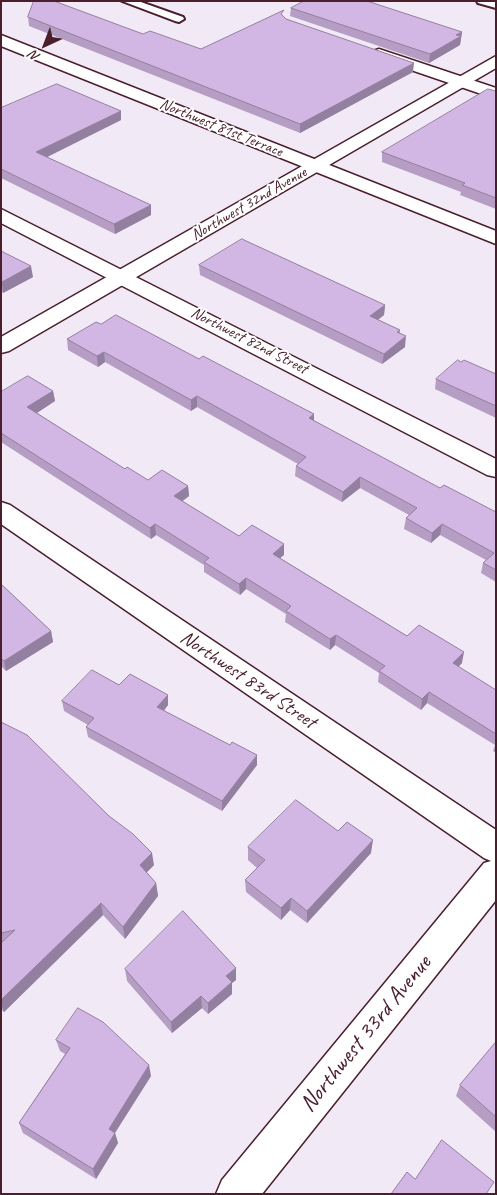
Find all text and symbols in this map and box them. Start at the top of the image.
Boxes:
north arrow [20,20,70,70]
text: N [25,47,43,66]
street label: Northwest 81st Terrace [157,95,285,161]
street label: Northwest 32nd Avenue [188,163,310,245]
street label: Northwest 82nd Street [188,303,310,379]
street label: Northwest 83rd Street [176,626,320,734]
street label: Northwest 33rd Avenue [294,950,438,1118]

